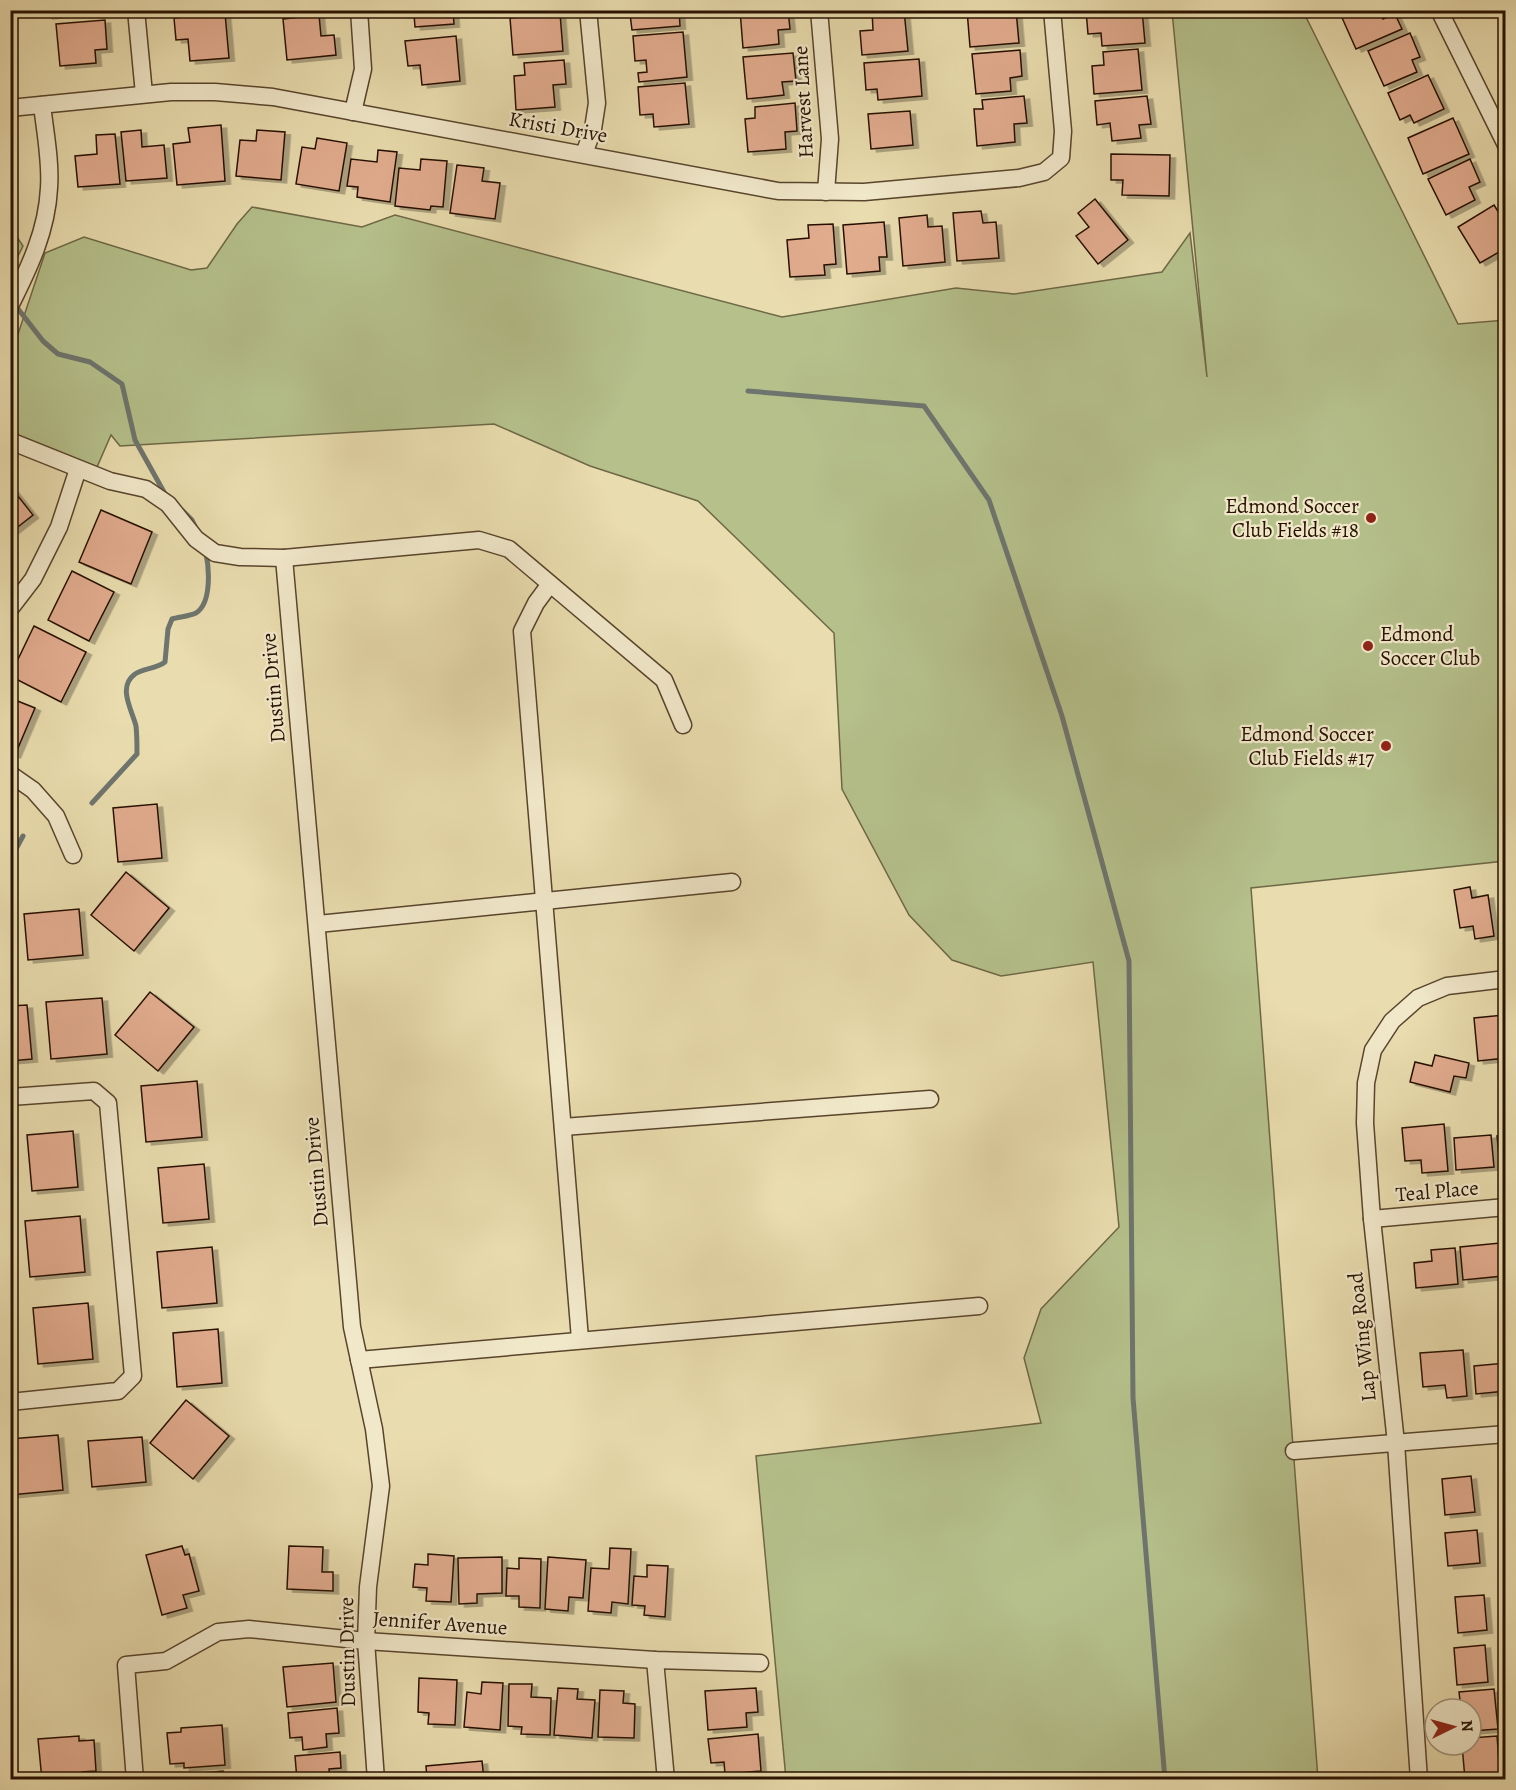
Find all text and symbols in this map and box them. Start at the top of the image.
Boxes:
street label: Harvest Lane [786,45,820,159]
street label: Kristi Drive [506,105,610,149]
place label: Edmond Soccer Club Fields #18 [1225,492,1359,544]
marker: Edmond Soccer Club Fields #18 [1364,511,1378,525]
place label: Edmond Soccer Club [1380,620,1480,672]
street label: Dustin Drive [254,632,292,744]
marker: Edmond Soccer Club [1361,639,1375,653]
place label: Edmond Soccer Club Fields #17 [1240,720,1374,772]
marker: Edmond Soccer Club Fields #17 [1379,739,1393,753]
street label: Dustin Drive [297,1116,335,1228]
street label: Teal Place [1394,1173,1480,1209]
street label: Lap Wing Road [1341,1270,1383,1403]
street label: Dustin Drive [332,1597,362,1707]
street label: Jennifer Avenue [372,1604,508,1642]
north arrow [1423,1697,1483,1757]
text: N [1455,1719,1478,1733]

